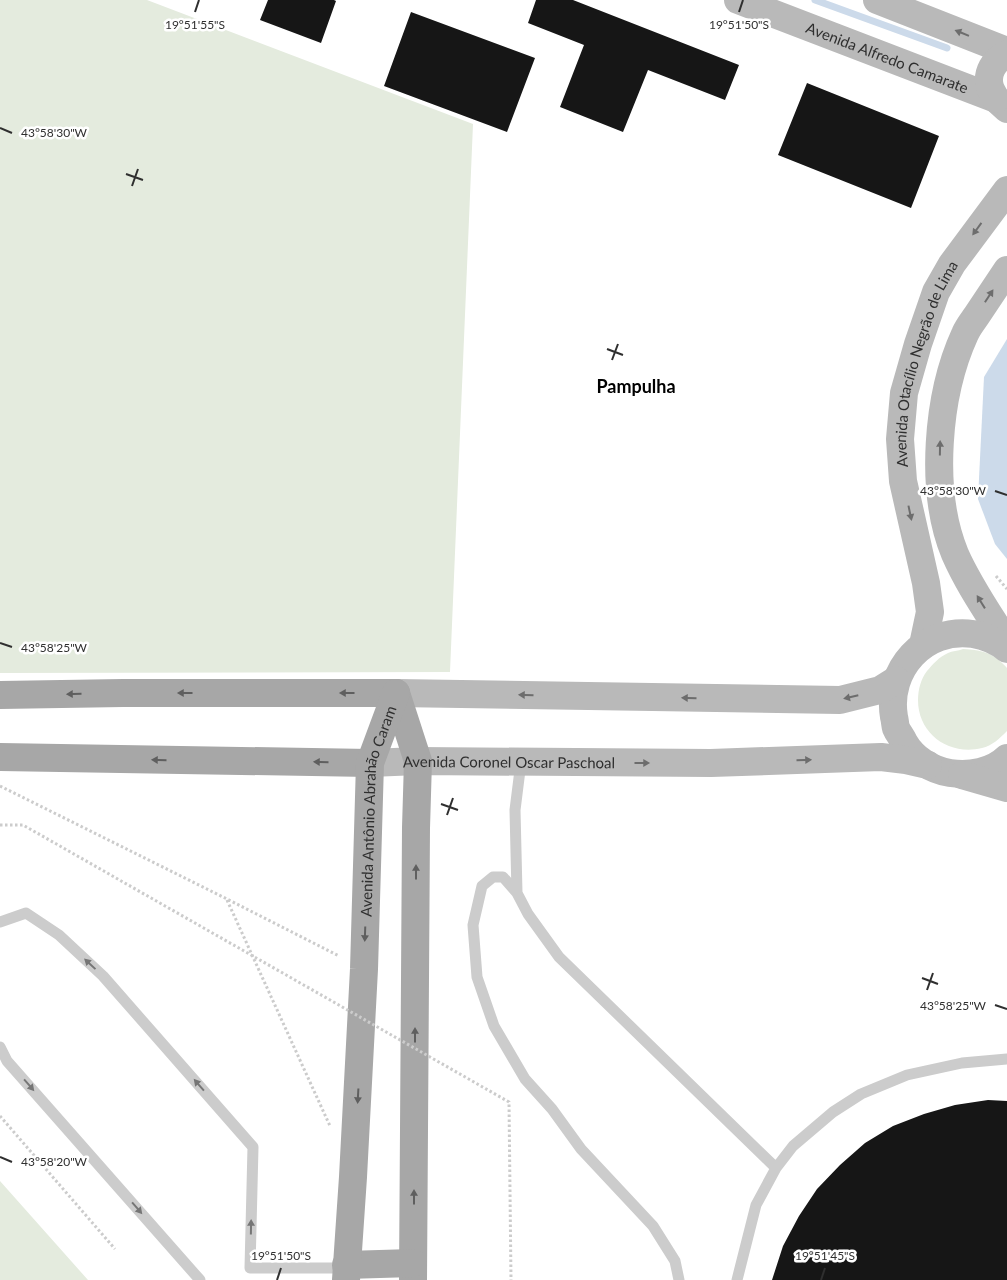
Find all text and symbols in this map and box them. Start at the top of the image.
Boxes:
text: 19°51'55"S [165,17,225,32]
text: 19°51'50"S [709,17,769,32]
street label: Avenida Alfredo Camarate [804,18,971,97]
one-way arrow [955,29,969,37]
text: 43°58'30"W [21,125,88,140]
one-way arrow [972,222,983,235]
street label: Avenida Otacílio Negrão de Lima [891,257,961,468]
one-way arrow [985,289,994,303]
district label: Pampulha [596,375,676,397]
one-way arrow [936,439,944,455]
text: 43°58'30"W [920,483,987,498]
one-way arrow [906,505,914,521]
one-way arrow [976,595,986,608]
text: 43°58'25"W [21,640,88,655]
one-way arrow [177,689,193,697]
one-way arrow [339,689,355,697]
one-way arrow [66,690,82,698]
one-way arrow [518,691,534,699]
one-way arrow [680,693,696,701]
one-way arrow [843,693,858,701]
street label: Avenida Antônio Abrahão Caram [357,703,400,917]
street label: Avenida Coronel Oscar Paschoal [402,752,615,771]
one-way arrow [151,755,167,763]
one-way arrow [797,756,813,764]
one-way arrow [313,758,329,766]
one-way arrow [634,759,650,767]
one-way arrow [412,864,420,880]
one-way arrow [361,926,369,942]
one-way arrow [84,958,96,970]
text: 43°58'25"W [920,998,987,1013]
one-way arrow [411,1027,419,1043]
one-way arrow [23,1079,35,1091]
one-way arrow [193,1079,204,1092]
one-way arrow [353,1089,361,1105]
text: 43°58'20"W [21,1154,88,1169]
one-way arrow [410,1189,418,1205]
one-way arrow [131,1201,142,1214]
one-way arrow [247,1219,255,1235]
text: 19°51'50"S [251,1248,311,1263]
text: 19°51'45"S [795,1248,855,1263]

